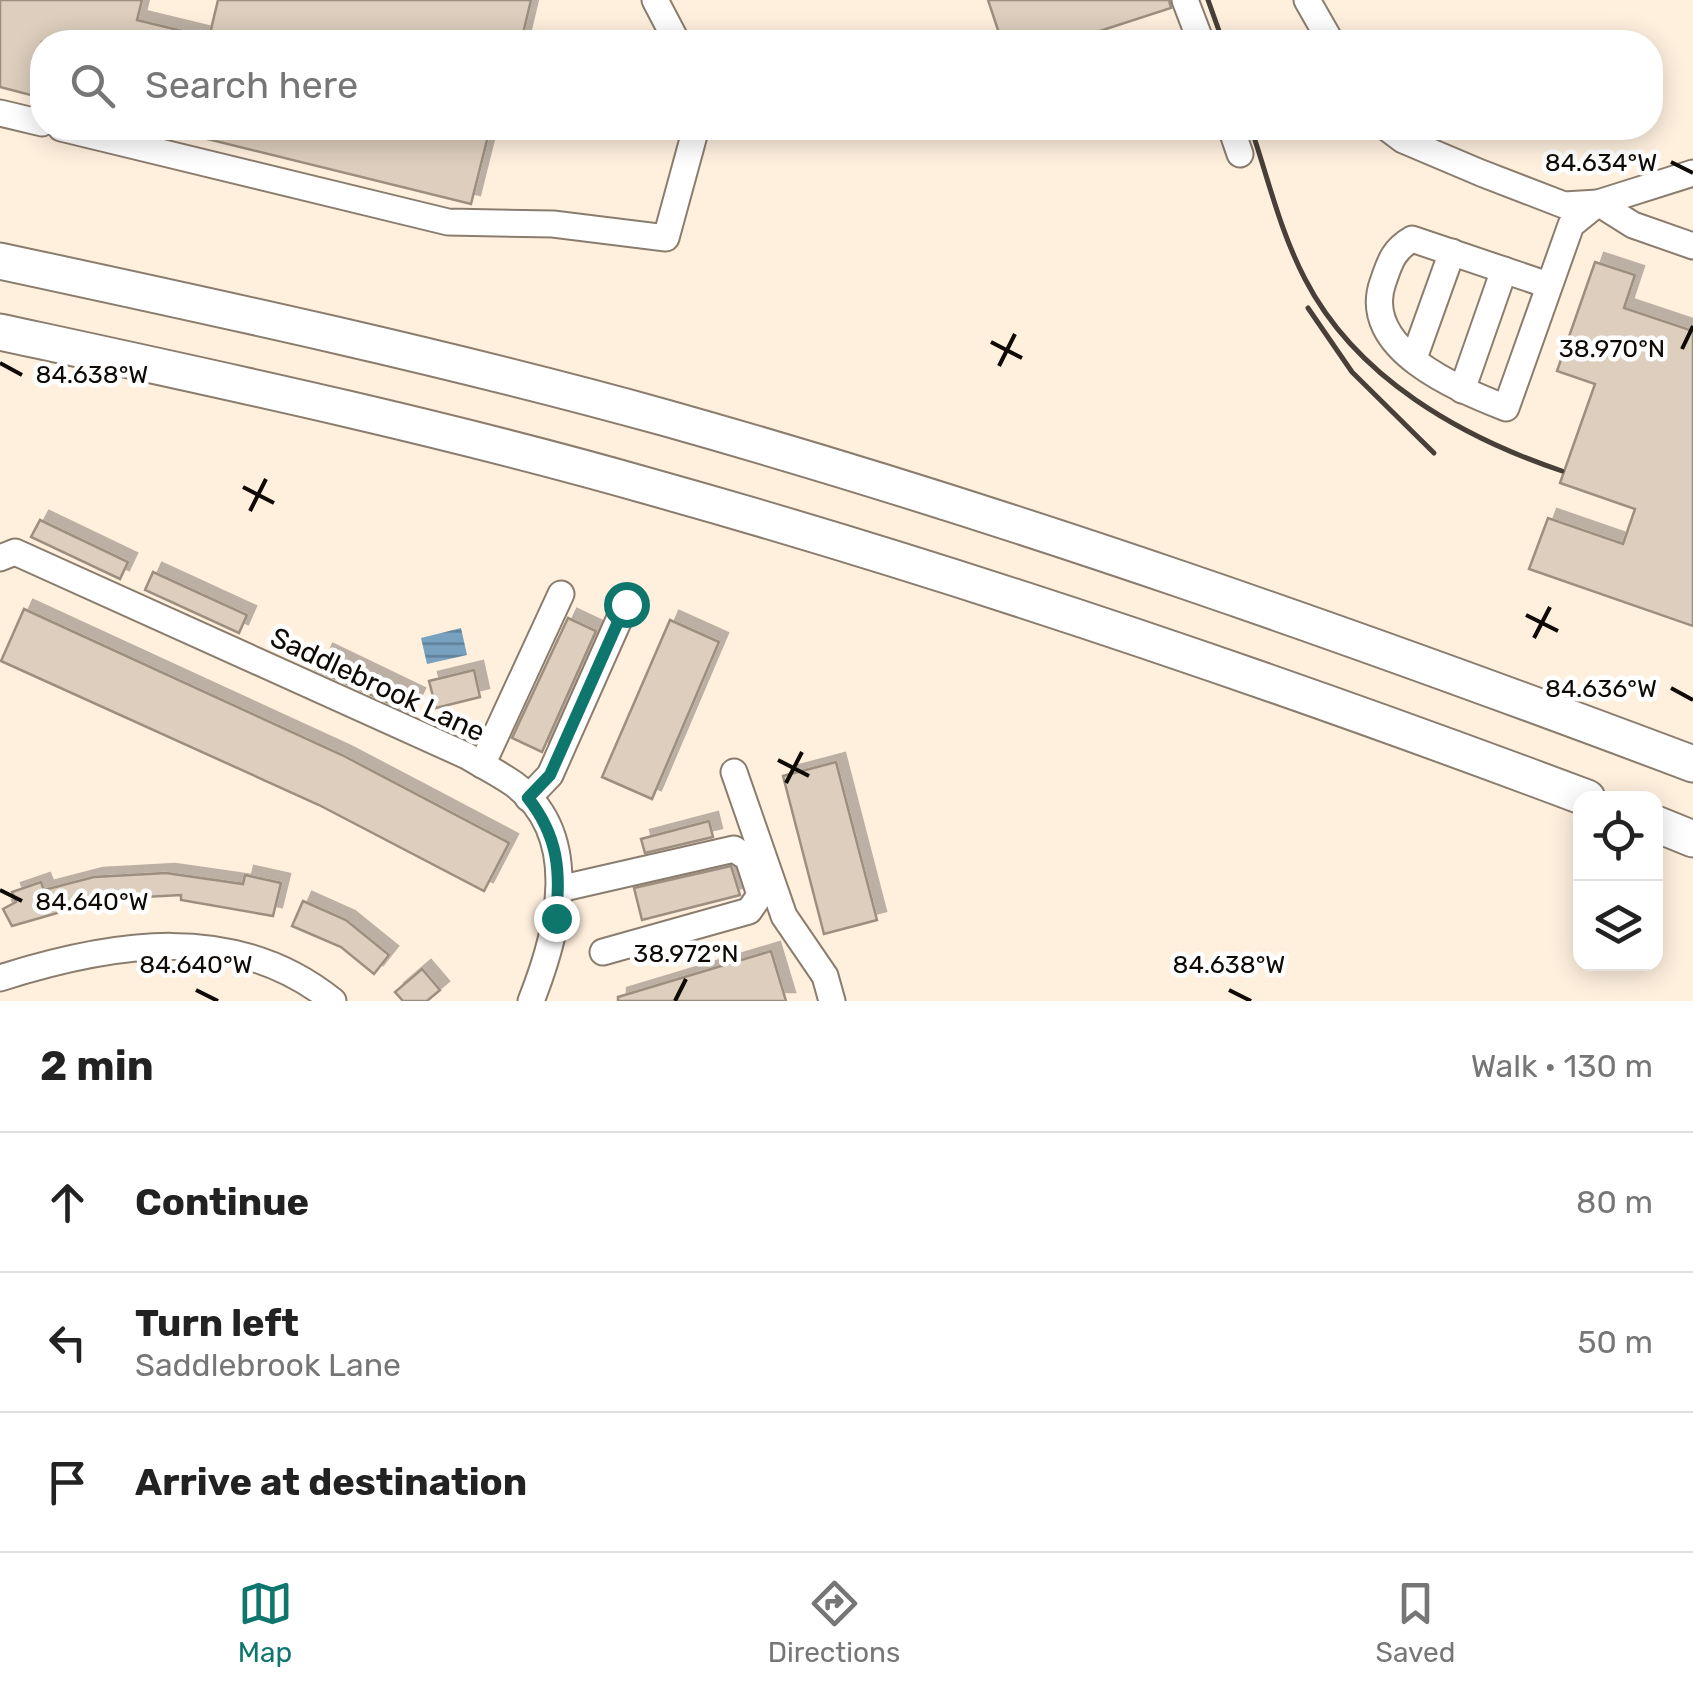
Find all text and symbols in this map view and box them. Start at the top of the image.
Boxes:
search box [30,30,1663,140]
icon: search [65,58,120,113]
text: Search here [145,62,358,108]
text: 84.634°W [1545,148,1657,177]
text: 38.970°N [1559,334,1665,363]
text: 84.638°W [36,360,148,389]
route start [604,582,650,628]
street label: Saddlebrook Lane [265,620,490,749]
text: 84.636°W [1545,674,1657,703]
map controls [1573,791,1663,971]
button: locate [1573,791,1663,881]
button: layers [1573,881,1663,971]
text: 84.640°W [35,887,149,916]
route end [534,896,580,942]
text: 38.972°N [633,939,739,968]
text: 84.640°W [139,950,253,979]
text: 84.638°W [1173,950,1285,979]
text: 2 min [40,1041,154,1091]
text: Walk · 130 m [1471,1047,1653,1085]
icon: ahead [40,1175,95,1230]
text: Continue [135,1179,309,1225]
text: 80 m [1576,1183,1653,1221]
text: Turn left [135,1300,299,1346]
icon: left [40,1315,95,1370]
text: 50 m [1577,1323,1653,1361]
text: Saddlebrook Lane [135,1346,401,1384]
icon: arrive [40,1455,95,1510]
text: Arrive at destination [135,1459,527,1505]
tab: Map [238,1576,293,1669]
tab: Directions [768,1576,900,1669]
tab: Saved [1375,1576,1455,1669]

